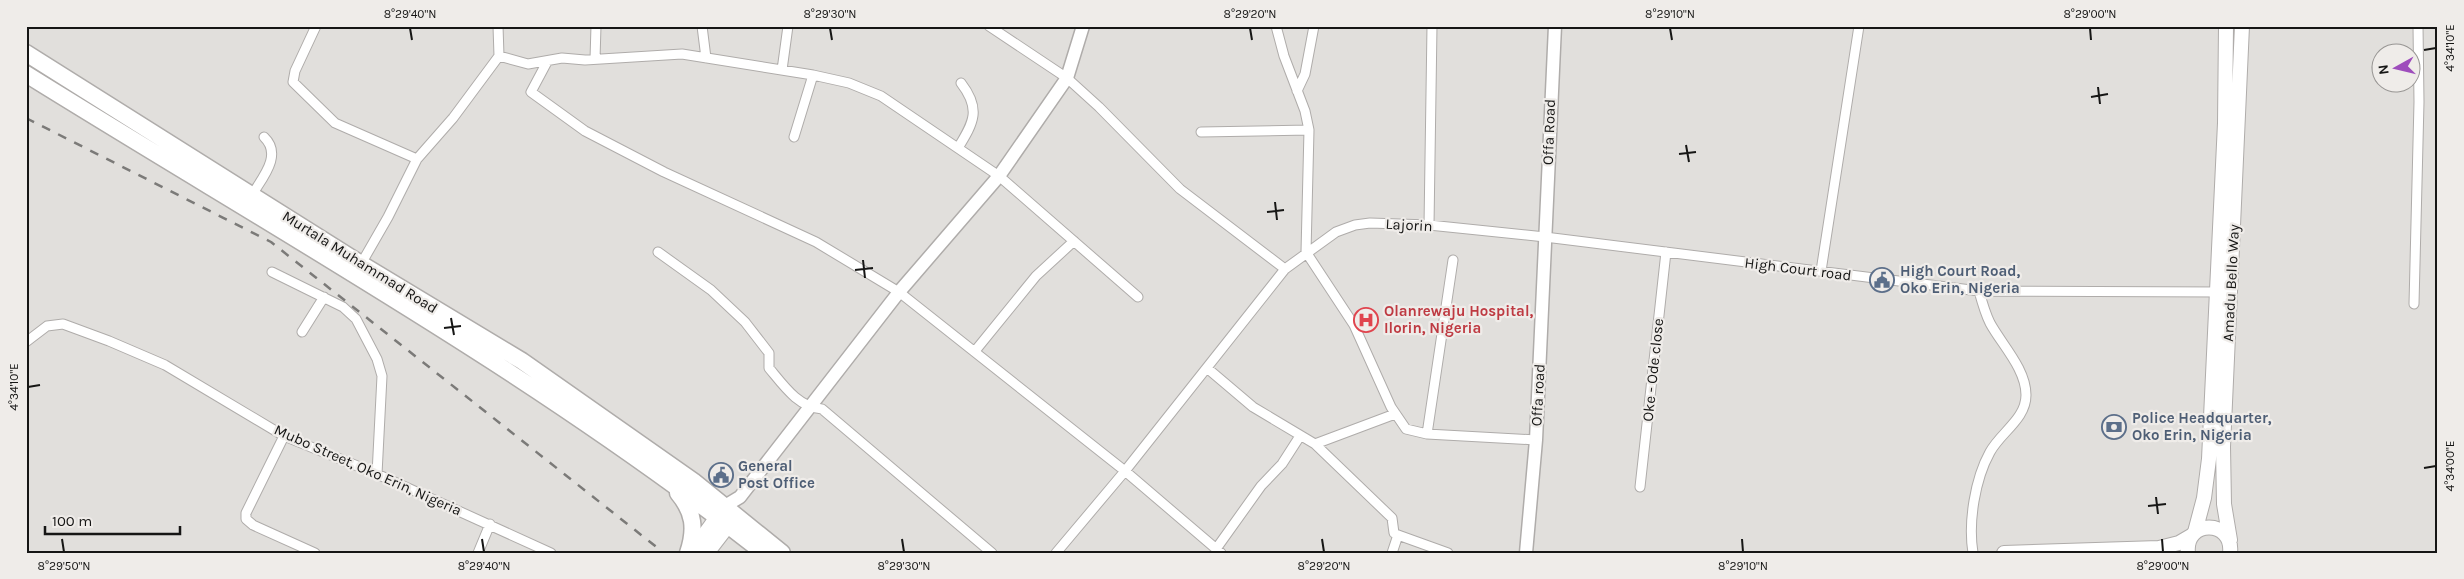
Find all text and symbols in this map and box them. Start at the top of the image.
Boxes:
text: 8°29'40"N [384,7,436,21]
text: 8°29'30"N [803,7,857,21]
text: 8°29'20"N [1224,7,1276,21]
text: 8°29'10"N [1645,7,1695,21]
text: 8°29'00"N [2063,7,2117,21]
text: 4°34'10"E [2443,24,2457,72]
north arrow [2372,42,2422,92]
text: N [2375,64,2393,76]
street label: Offa Road [1539,99,1559,165]
street label: Murtala Muhammad Road [279,207,441,317]
street label: Lajorin [1385,215,1433,235]
street label: Amadu Bello Way [2219,224,2243,342]
street label: High Court road [1744,254,1852,284]
place label: High Court Road, Oko Erin, Nigeria [1900,262,2020,297]
public building icon: High Court Road, Oko Erin, Nigeria [1869,267,1895,293]
place label: Olanrewaju Hospital, Ilorin, Nigeria [1384,302,1533,337]
hospital icon: Olanrewaju Hospital, Ilorin, Nigeria [1353,307,1379,333]
street label: Oke - Ode close [1639,317,1667,423]
text: 4°34'10"E [7,363,21,411]
street label: Offa road [1527,363,1549,427]
place label: Police Headquarter, Oko Erin, Nigeria [2132,409,2272,444]
bank icon: Police Headquarter, Oko Erin, Nigeria [2101,414,2127,440]
street label: Mubo Street, Oko Erin, Nigeria [271,420,465,520]
text: 4°34'00"E [2443,441,2457,491]
place label: General Post Office [738,457,815,492]
public building icon: General Post Office [708,462,734,488]
scale bar [45,504,180,536]
text: 100 m [52,512,92,530]
text: 8°29'50"N [38,559,90,573]
text: 8°29'40"N [458,559,510,573]
text: 8°29'30"N [877,559,931,573]
text: 8°29'20"N [1298,559,1350,573]
text: 8°29'10"N [1718,559,1768,573]
text: 8°29'00"N [2136,559,2190,573]

